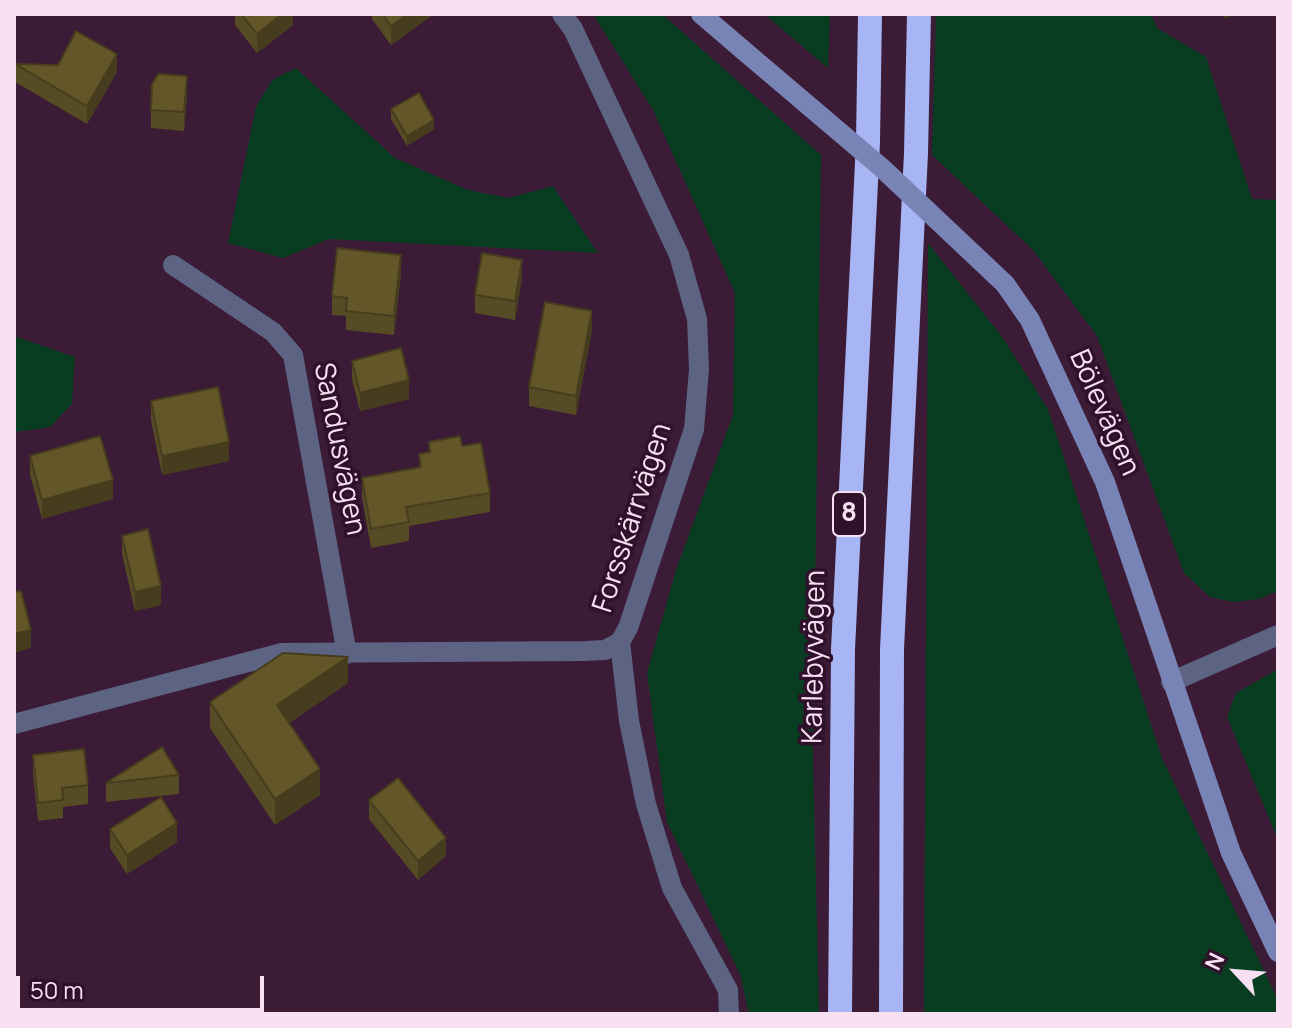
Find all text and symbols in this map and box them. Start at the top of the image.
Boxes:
street label: Bölevägen [1061,345,1147,481]
street label: Sandusvägen [306,360,372,538]
street label: Forsskärrvägen [587,419,679,617]
road number: 8 [833,492,865,536]
street label: Karlebyvägen [797,570,833,744]
north arrow [1196,932,1276,1012]
text: N [1197,948,1231,975]
scale bar [20,960,268,1010]
text: 50 m [30,973,84,1006]

